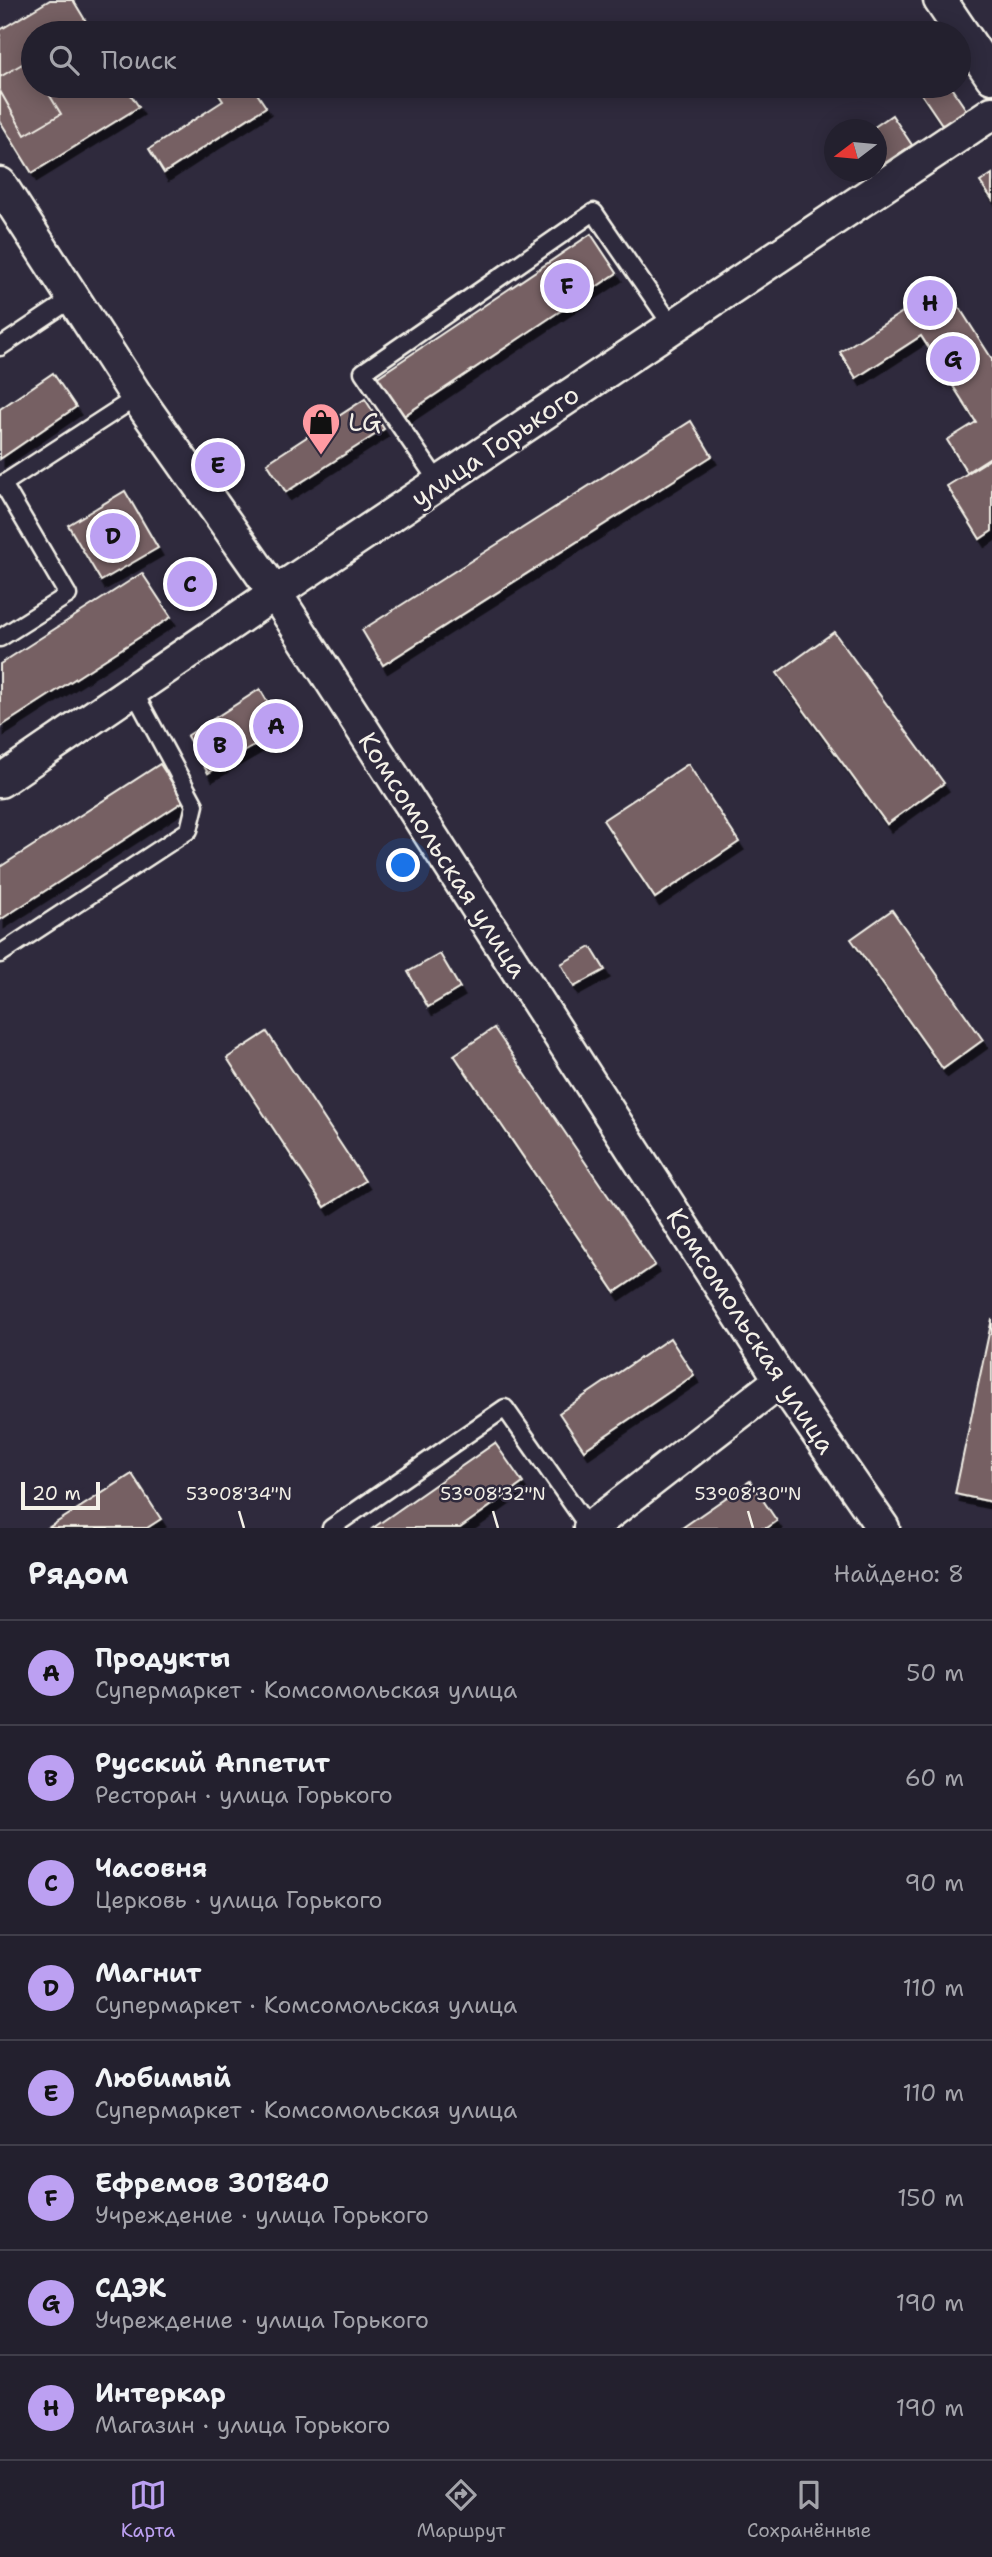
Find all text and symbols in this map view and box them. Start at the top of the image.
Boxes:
search box [21,21,971,98]
icon: search [45,41,83,79]
text: Поиск [101,42,177,77]
north arrow [824,119,887,182]
pin: F [544,260,590,312]
pin: H [907,277,953,329]
pin: G [930,333,976,385]
street label: улица Горького [404,376,586,515]
shop icon: LG [300,401,342,456]
place label: LG [348,404,381,439]
pin: E [195,439,241,491]
pin: D [90,510,136,562]
pin: C [167,558,213,610]
pin: A [253,700,299,752]
pin: B [197,719,243,771]
street label: Комсомольская улица [351,725,536,985]
your location [386,848,420,882]
street label: Комсомольская улица [659,1201,844,1461]
scale bar [21,1479,100,1511]
text: 20 m [32,1481,81,1506]
text: 53°08'34"N [186,1482,292,1506]
text: 53°08'32"N [440,1482,546,1506]
text: 53°08'30"N [695,1482,801,1506]
text: Рядом [28,1553,128,1594]
text: Найдено: 8 [834,1559,964,1589]
text: Продукты [95,1640,230,1675]
text: A [42,1658,60,1688]
text: 50 m [906,1658,964,1688]
text: Супермаркет · Комсомольская улица [95,1675,517,1705]
text: Русский Аппетит [95,1745,330,1780]
text: B [44,1763,58,1793]
text: 60 m [905,1763,964,1793]
text: Ресторан · улица Горького [95,1780,393,1810]
text: Часовня [95,1850,207,1885]
text: C [44,1868,58,1898]
text: 90 m [904,1868,964,1898]
text: Церковь · улица Горького [95,1885,382,1915]
text: Магнит [95,1955,201,1990]
text: D [43,1973,59,2003]
text: 110 m [902,1973,964,2003]
text: Супермаркет · Комсомольская улица [95,1990,517,2020]
text: Любимый [95,2060,231,2095]
text: E [43,2078,59,2108]
text: 110 m [902,2078,964,2108]
text: Супермаркет · Комсомольская улица [95,2095,517,2125]
text: Ефремов 301840 [95,2165,329,2200]
text: F [44,2183,58,2213]
text: 150 m [897,2183,964,2213]
text: Учреждение · улица Горького [95,2200,429,2230]
text: СДЭК [95,2270,166,2305]
text: G [42,2288,60,2318]
text: 190 m [896,2288,964,2318]
text: Учреждение · улица Горького [95,2305,429,2335]
text: Интеркар [95,2375,226,2410]
text: H [43,2393,59,2423]
text: 190 m [896,2393,964,2423]
text: Магазин · улица Горького [95,2410,391,2440]
tab: Карта [121,2476,175,2543]
tab: Маршрут [417,2476,505,2543]
tab: Сохранённые [747,2476,871,2543]

